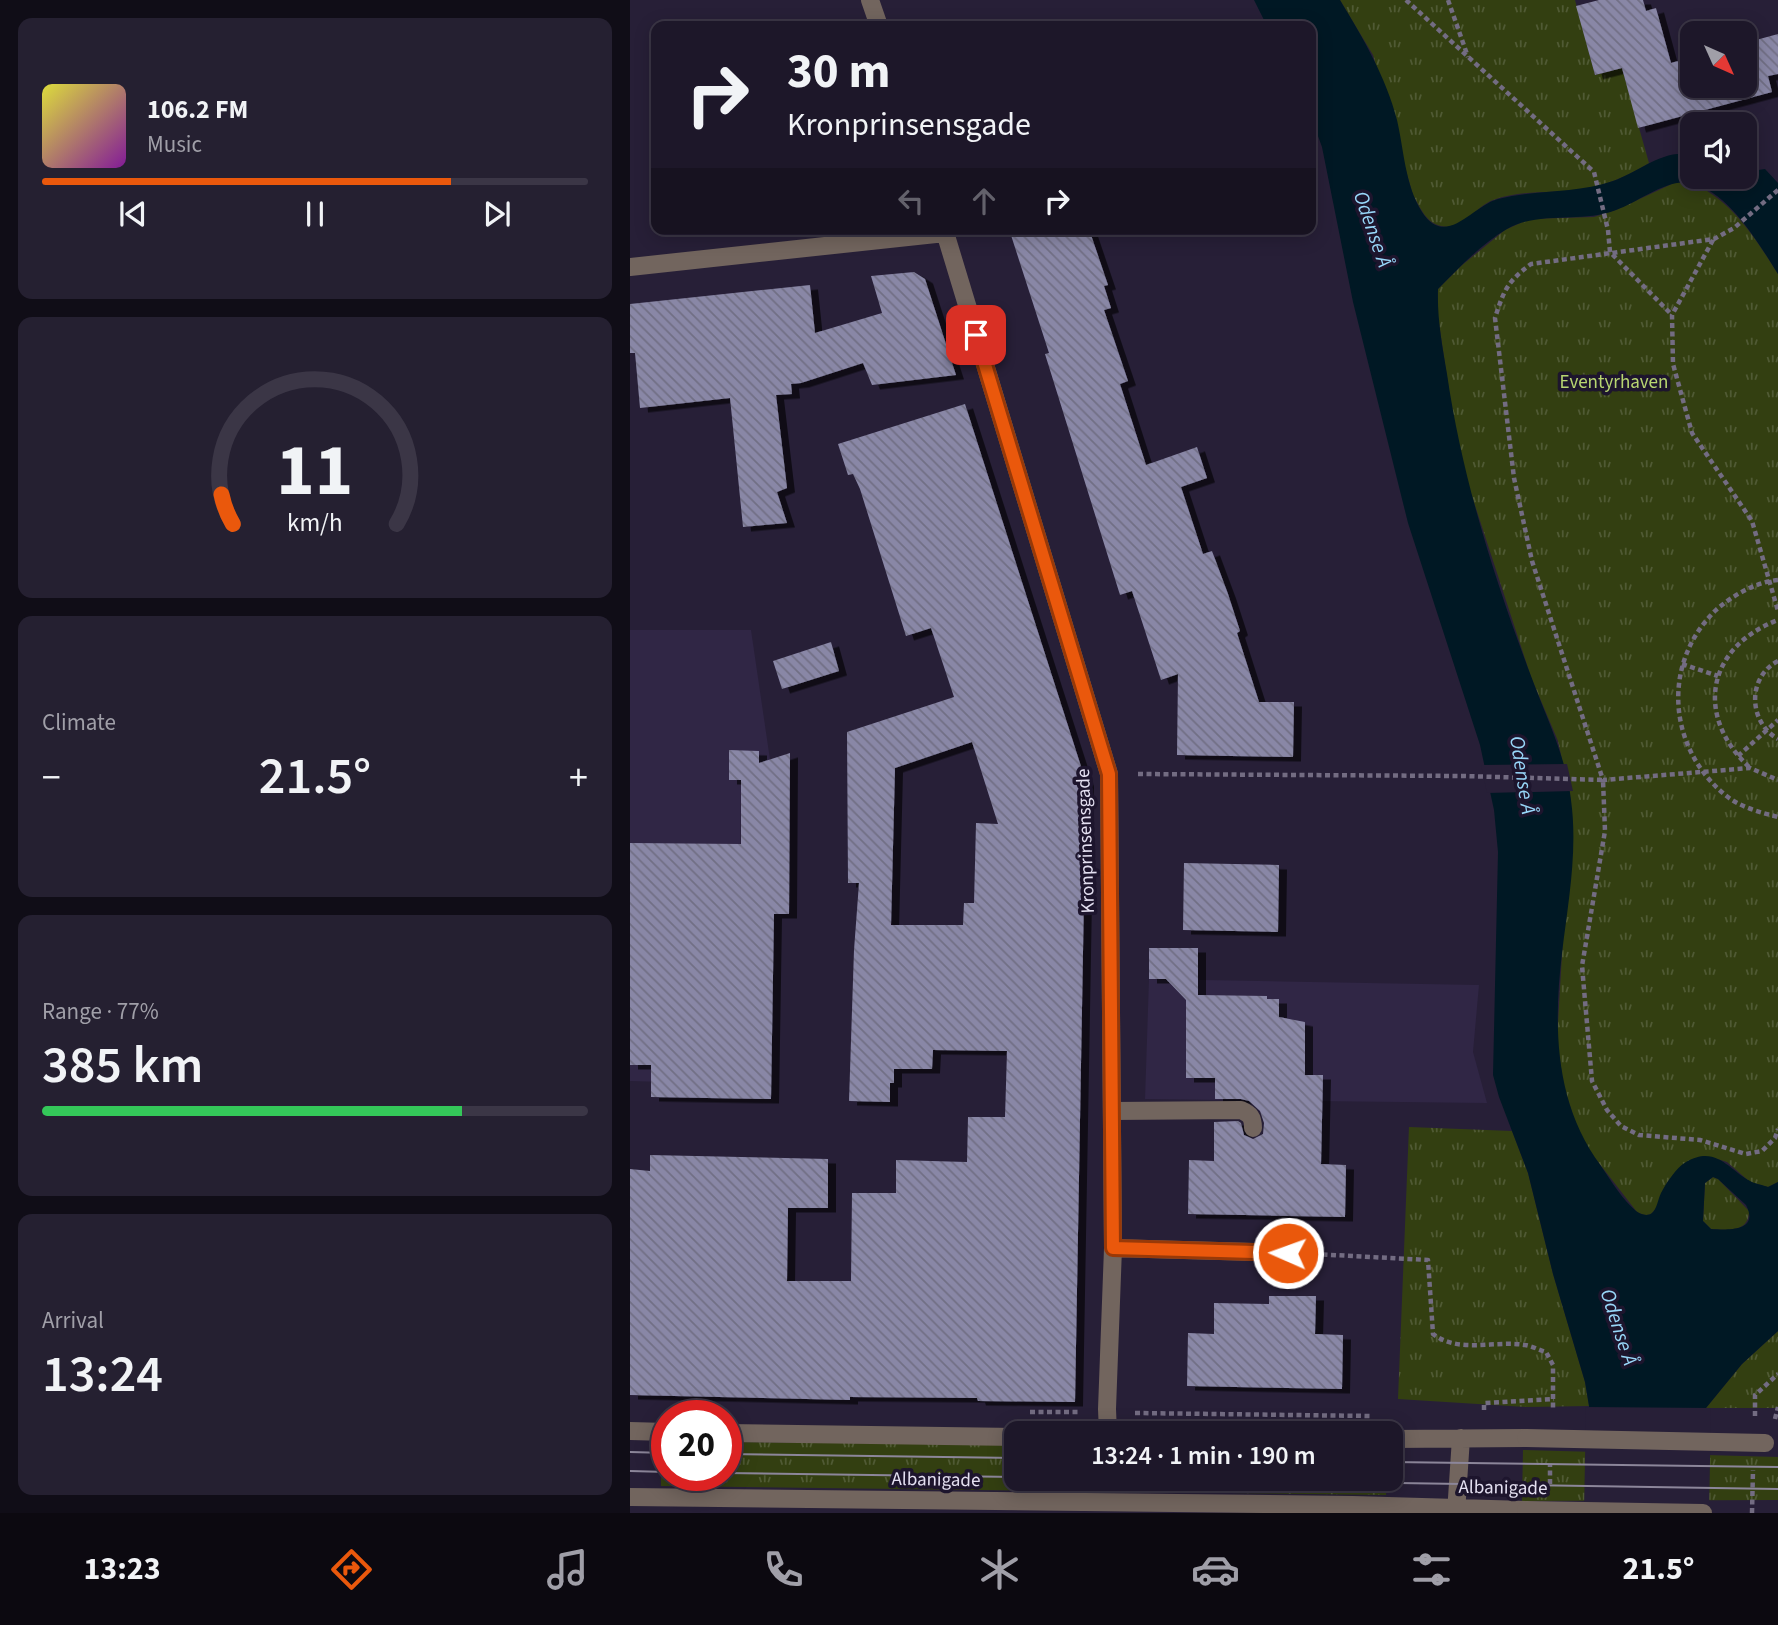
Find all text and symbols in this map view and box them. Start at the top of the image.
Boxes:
north arrow [1680,21,1757,98]
map controls [1680,21,1757,189]
text: 30 m [787,37,891,107]
icon: right [672,49,763,140]
text: 106.2 FM [147,91,248,128]
text: Kronprinsensgade [787,102,1031,148]
button: sound [1680,112,1757,189]
text: Music [147,128,202,161]
icon: left [892,182,930,220]
icon: ahead [965,182,1003,220]
icon: right [1038,182,1076,220]
water label: Odense Å [1346,187,1400,271]
icon: previous [114,195,152,233]
icon: pause [296,195,334,233]
icon: next [478,195,516,233]
pin [946,305,1006,365]
icon: arrive [957,316,995,354]
park label: Eventyrhaven [1560,369,1668,396]
text: 11 [277,419,353,523]
text: km/h [287,504,343,540]
text: Climate [42,706,116,739]
water label: Odense Å [1502,734,1544,816]
text: 21.5° [259,740,371,814]
text: − [42,751,61,805]
text: + [569,751,588,805]
street label: Kronprinsensgade [1070,768,1102,914]
text: Range · 77% [42,995,159,1028]
text: 385 km [42,1029,203,1103]
position arrow [1251,1216,1325,1290]
water label: Odense Å [1593,1285,1645,1369]
text: Arrival [42,1304,104,1337]
text: 13:24 [42,1338,163,1412]
speed limit sign: 20 [651,1400,742,1491]
text: 13:24 · 1 min · 190 m [1091,1437,1316,1474]
street label: Albanigade [891,1466,981,1494]
street label: Albanigade [1458,1474,1548,1502]
icon: directions [327,1545,376,1594]
icon: music [543,1545,592,1594]
icon: phone [759,1545,808,1594]
icon: climate [975,1545,1024,1594]
icon: car [1191,1545,1240,1594]
icon: filters [1407,1545,1456,1594]
text: 13:23 [83,1546,161,1592]
text: 21.5° [1623,1546,1694,1592]

